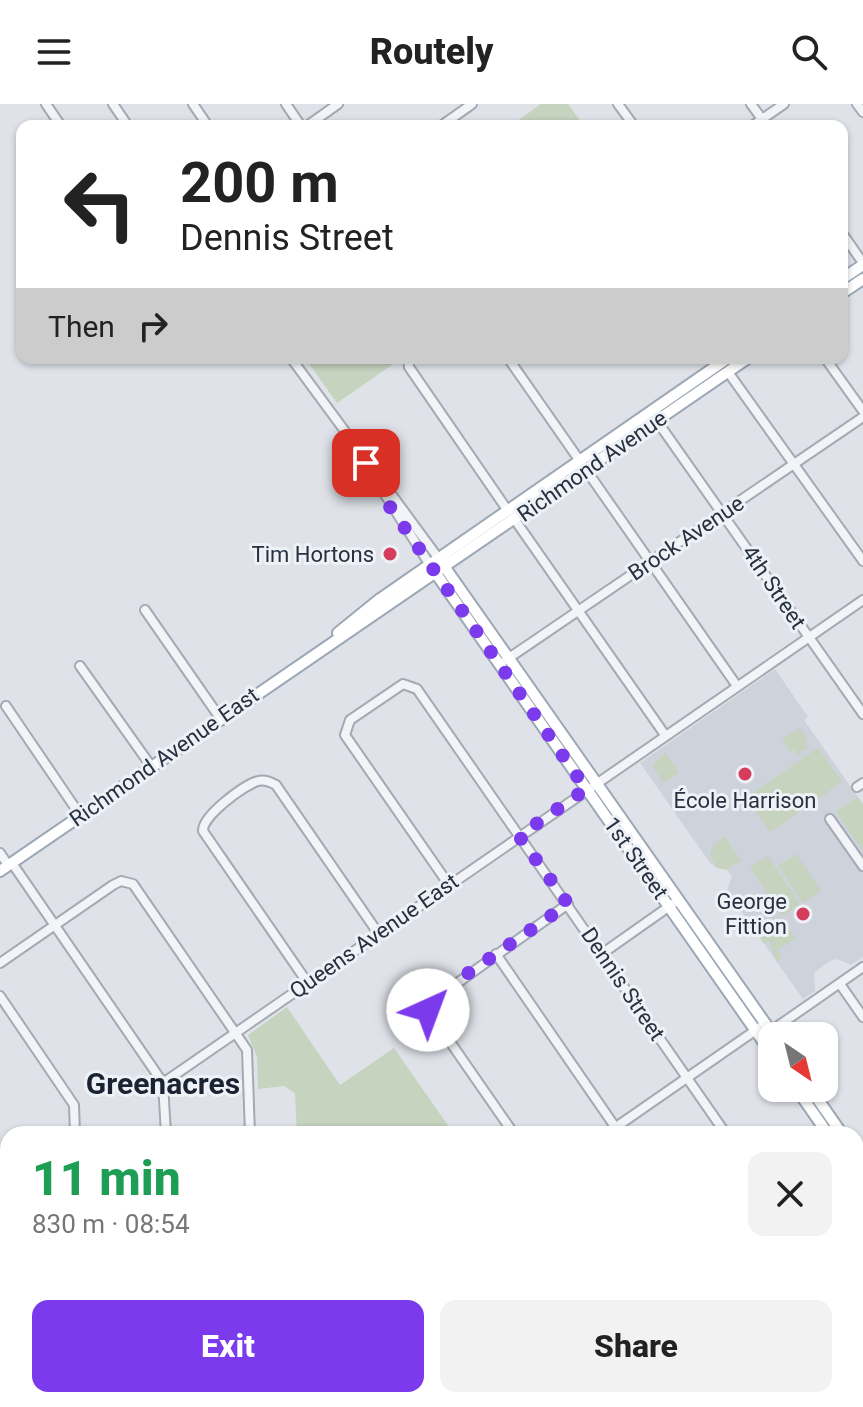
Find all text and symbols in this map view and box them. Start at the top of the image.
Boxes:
icon: menu [32,30,76,74]
icon: search [787,30,831,74]
text: Routely [370,31,493,73]
text: 200 m [180,150,339,216]
icon: left [48,152,152,256]
text: Dennis Street [180,217,394,259]
icon: right [131,304,175,348]
text: Then [48,309,115,344]
street label: Richmond Avenue [513,405,671,527]
pin [332,429,400,497]
icon: arrive [344,441,388,485]
street label: Brock Avenue [624,490,748,586]
street label: 4th Street [737,541,811,633]
place label: Tim Hortons [252,542,374,567]
marker: Tim Hortons [381,545,399,563]
street label: Richmond Avenue East [65,682,263,832]
marker: École Harrison [736,765,754,783]
place label: École Harrison [674,788,816,813]
street label: 1st Street [599,812,673,904]
street label: Queens Avenue East [285,868,463,1004]
place label: George Fittion [717,889,787,939]
marker: George Fittion [794,905,812,923]
street label: Dennis Street [576,923,670,1045]
position arrow [386,968,470,1052]
north arrow [758,1022,838,1102]
map controls [758,1022,838,1102]
district label: Greenacres [86,1066,240,1101]
text: 11 min [32,1150,181,1207]
button: close [748,1152,832,1236]
text: 830 m · 08:54 [32,1209,190,1239]
button: Exit [32,1300,424,1392]
button: Share [440,1300,832,1392]

